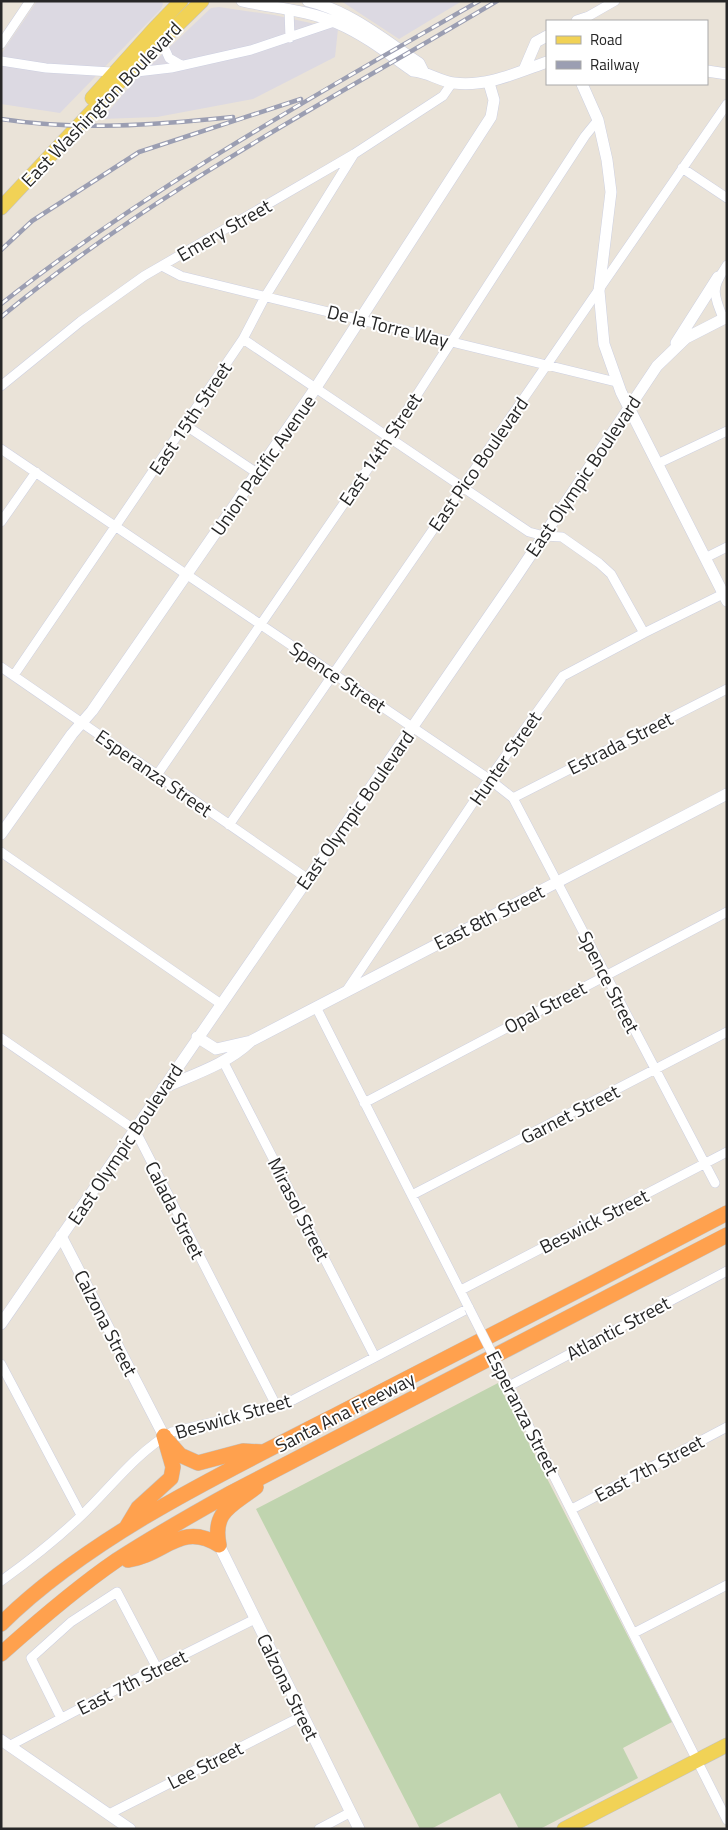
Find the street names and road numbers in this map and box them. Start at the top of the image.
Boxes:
street label: East Washington Boulevard [14,14,188,193]
street label: Emery Street [171,191,277,268]
street label: De la Torre Way [324,296,452,355]
street label: East 15th Street [141,355,238,480]
street label: East 14th Street [331,386,428,511]
street label: Union Pacific Avenue [203,388,322,541]
street label: East Olympic Boulevard [518,389,647,562]
street label: East Pico Boulevard [420,391,535,537]
street label: Spence Street [284,634,393,720]
street label: Estrada Street [562,703,678,782]
street label: Hunter Street [461,704,548,811]
street label: Esperanza Street [90,722,219,824]
street label: East Olympic Boulevard [289,724,421,895]
street label: East 8th Street [429,876,549,957]
street label: Spence Street [571,926,648,1038]
street label: Opal Street [498,973,591,1040]
street label: East Olympic Boulevard [60,1057,189,1230]
street label: Garnet Street [515,1076,624,1151]
street label: Mirasol Street [261,1152,338,1266]
street label: Calada Street [138,1156,213,1264]
street label: Beswick Street [534,1180,654,1261]
street label: Calzona Street [67,1265,146,1381]
street label: Atlantic Street [561,1288,675,1367]
street label: Esperanza Street [480,1345,568,1480]
street label: Santa Ana Freeway [270,1364,420,1459]
street label: Beswick Street [172,1385,294,1446]
street label: East 7th Street [589,1426,709,1509]
street label: Calzona Street [250,1628,327,1745]
street label: East 7th Street [72,1641,192,1722]
street label: Lee Street [162,1733,248,1796]

